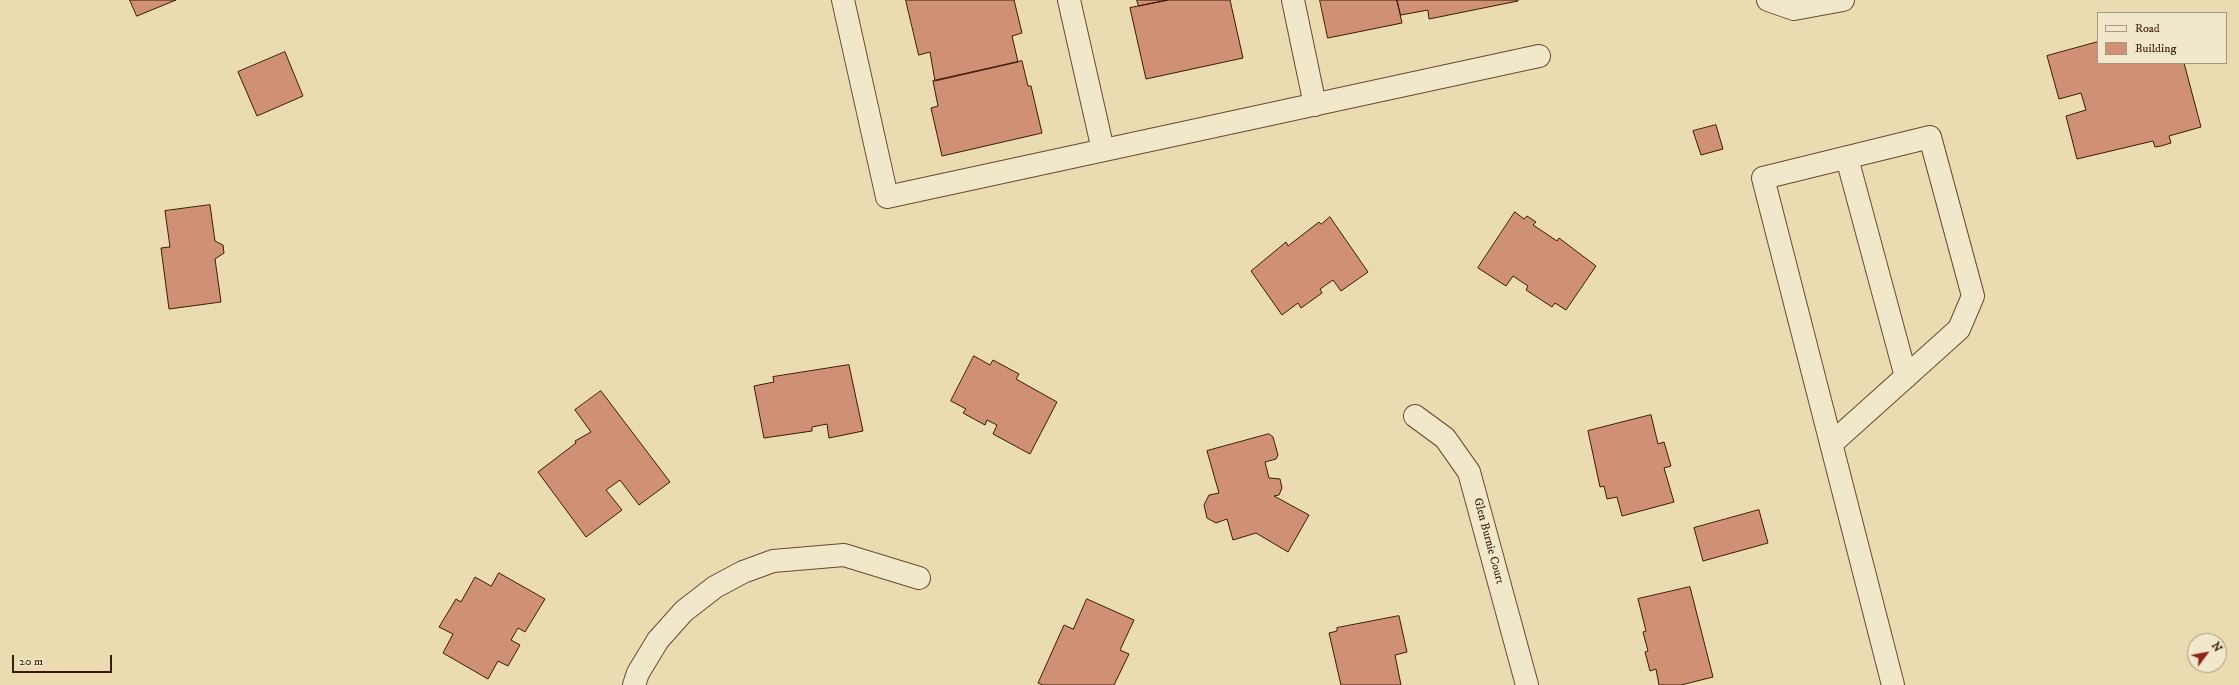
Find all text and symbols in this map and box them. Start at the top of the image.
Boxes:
legend [2097,12,2227,64]
text: Road [2135,21,2160,36]
text: Building [2135,41,2176,56]
street label: Glen Burnie Court [1470,496,1506,586]
north arrow [2187,633,2227,673]
text: N [2208,640,2225,655]
scale bar [14,647,114,673]
text: 20 m [19,654,43,669]

